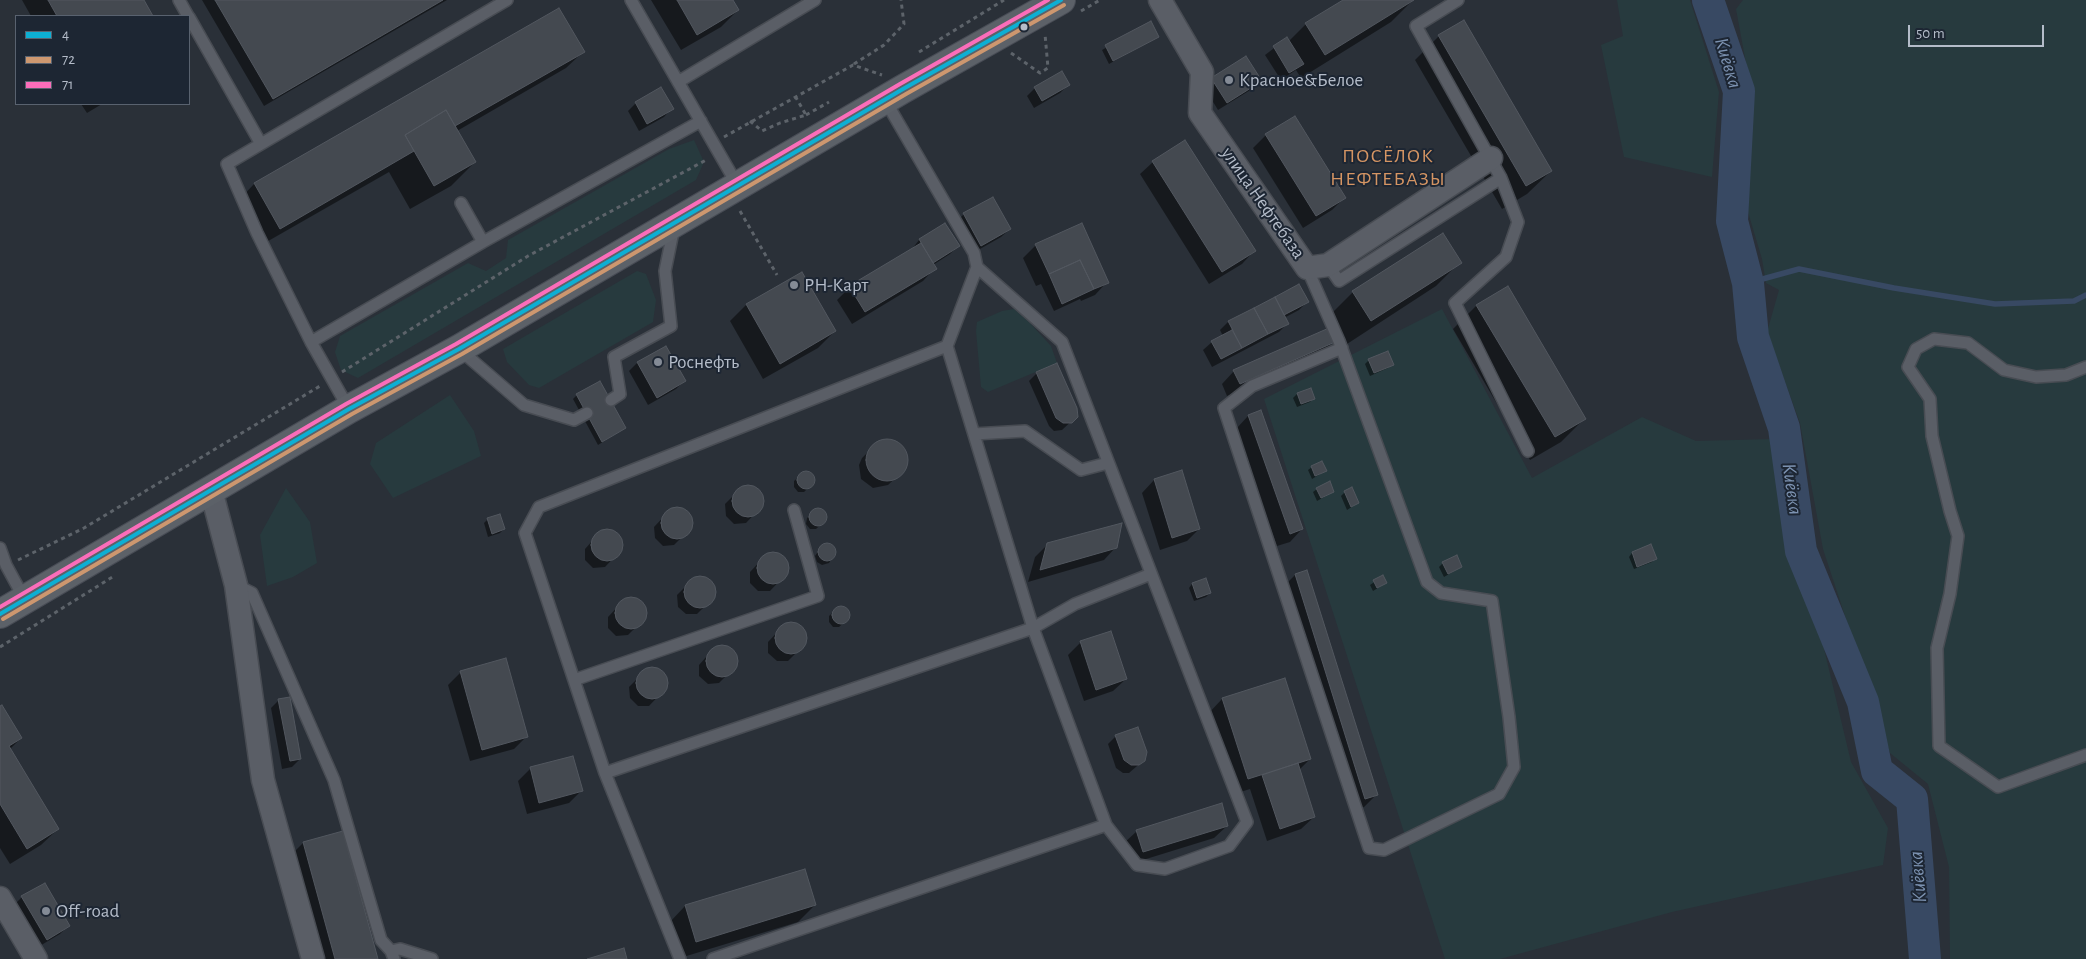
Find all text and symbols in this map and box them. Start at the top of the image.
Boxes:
legend [15,15,190,105]
scale bar [1911,15,2047,47]
unlabelled marker [1019,22,1029,32]
text: 50 m [1916,26,1945,41]
text: 4 [62,27,69,42]
water label: Киёвка [1709,35,1747,91]
text: 72 [62,52,75,67]
place label: Красное&Белое [1239,69,1363,91]
marker: Красное&Белое [1223,74,1235,86]
text: 71 [62,77,73,92]
street label: улица Нефтебаза [1216,143,1310,263]
district label: ПОСЁЛОК НЕФТЕБАЗЫ [1329,144,1447,191]
place label: РН-Карт [804,274,868,296]
marker: РН-Карт [788,279,800,291]
place label: Роснефть [668,351,739,373]
marker: Роснефть [652,356,664,368]
water label: Киёвка [1777,462,1807,516]
water label: Киёвка [1904,850,1932,904]
place label: Off-road [56,900,119,922]
marker: Off-road [40,905,52,917]

